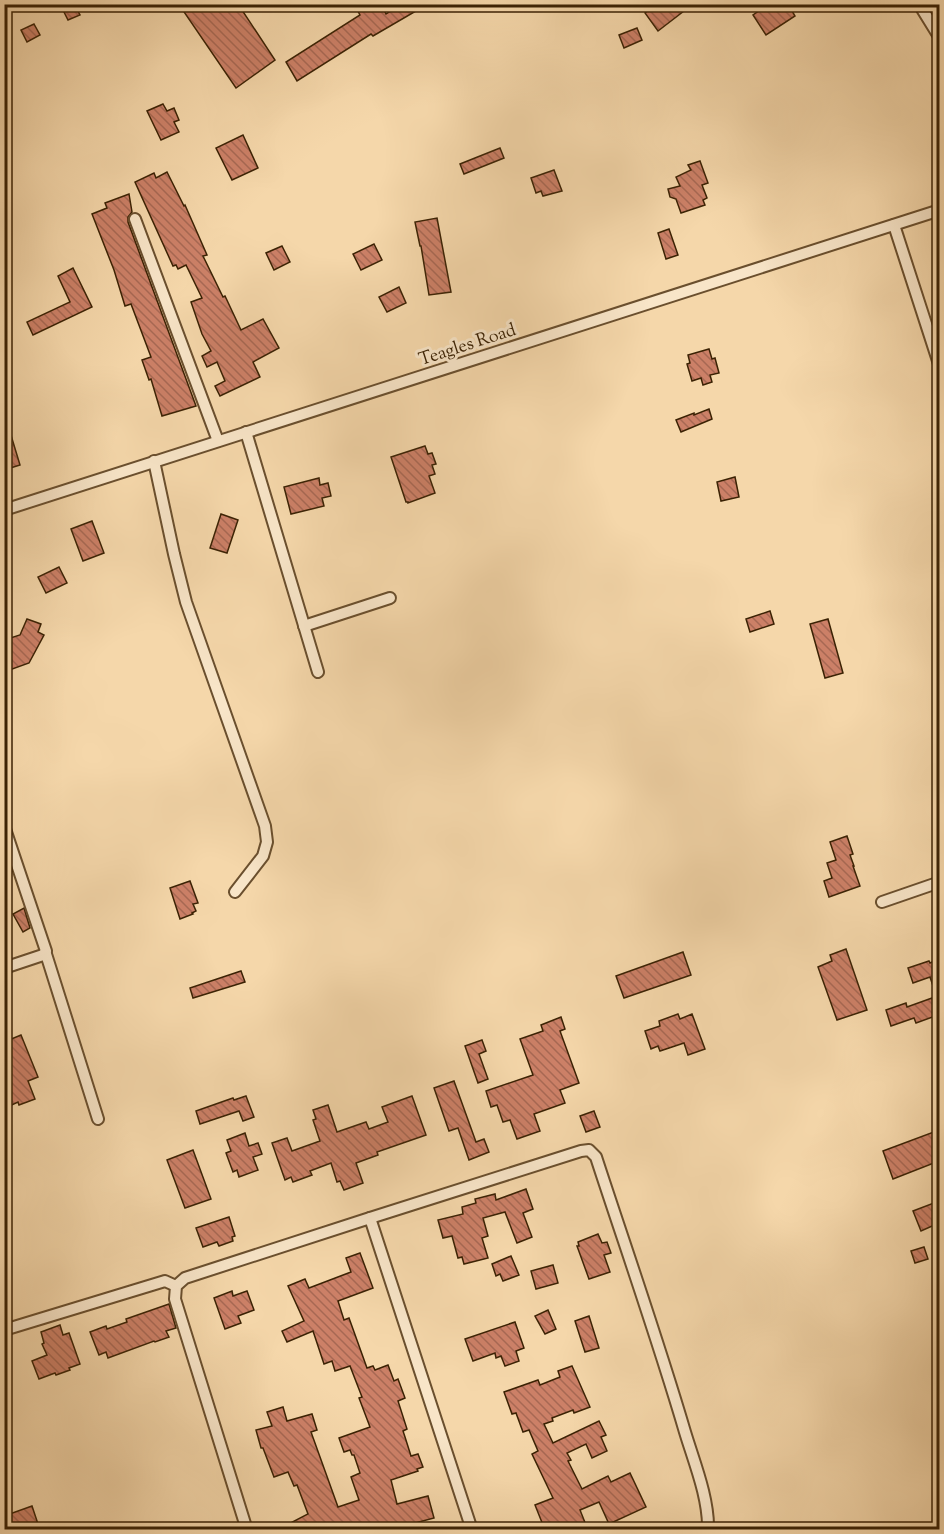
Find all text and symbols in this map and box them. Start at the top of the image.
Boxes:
street label: Teagles Road [416,318,520,374]

